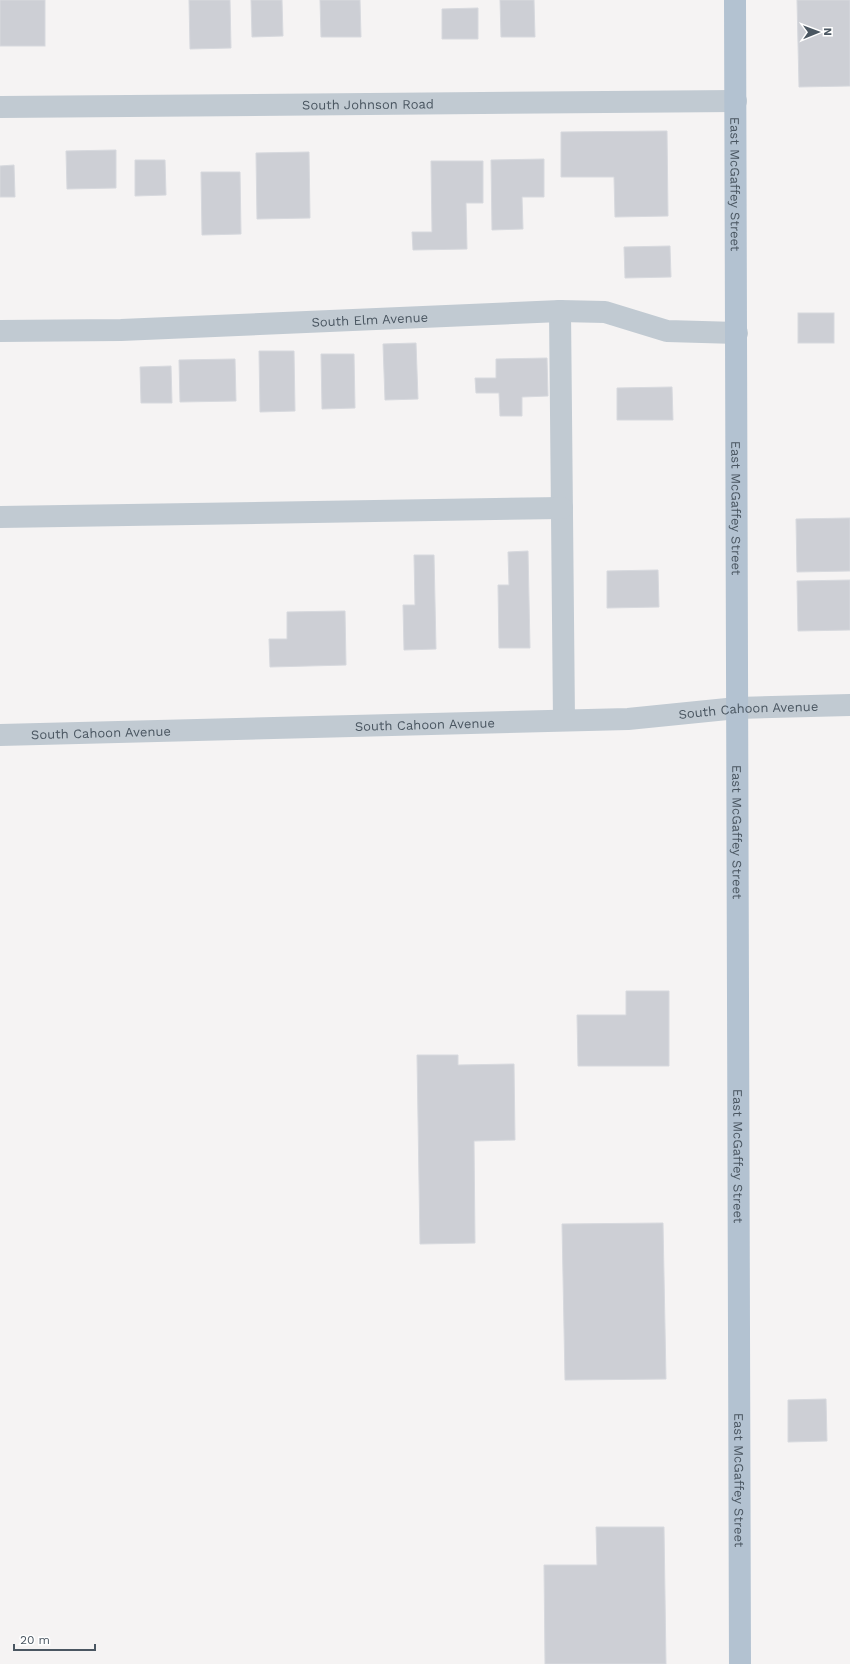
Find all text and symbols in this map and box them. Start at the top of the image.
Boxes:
north arrow [798,12,838,52]
text: N [821,28,834,36]
street label: South Johnson Road [302,96,434,113]
street label: East McGaffey Street [727,117,743,252]
street label: South Elm Avenue [311,310,428,330]
street label: East McGaffey Street [728,441,744,576]
street label: South Cahoon Avenue [678,699,818,722]
street label: South Cahoon Avenue [355,715,495,734]
street label: South Cahoon Avenue [31,724,171,742]
street label: East McGaffey Street [729,765,745,900]
street label: East McGaffey Street [730,1089,746,1224]
street label: East McGaffey Street [731,1413,747,1548]
scale bar [14,1626,95,1652]
text: 20 m [20,1633,50,1647]

